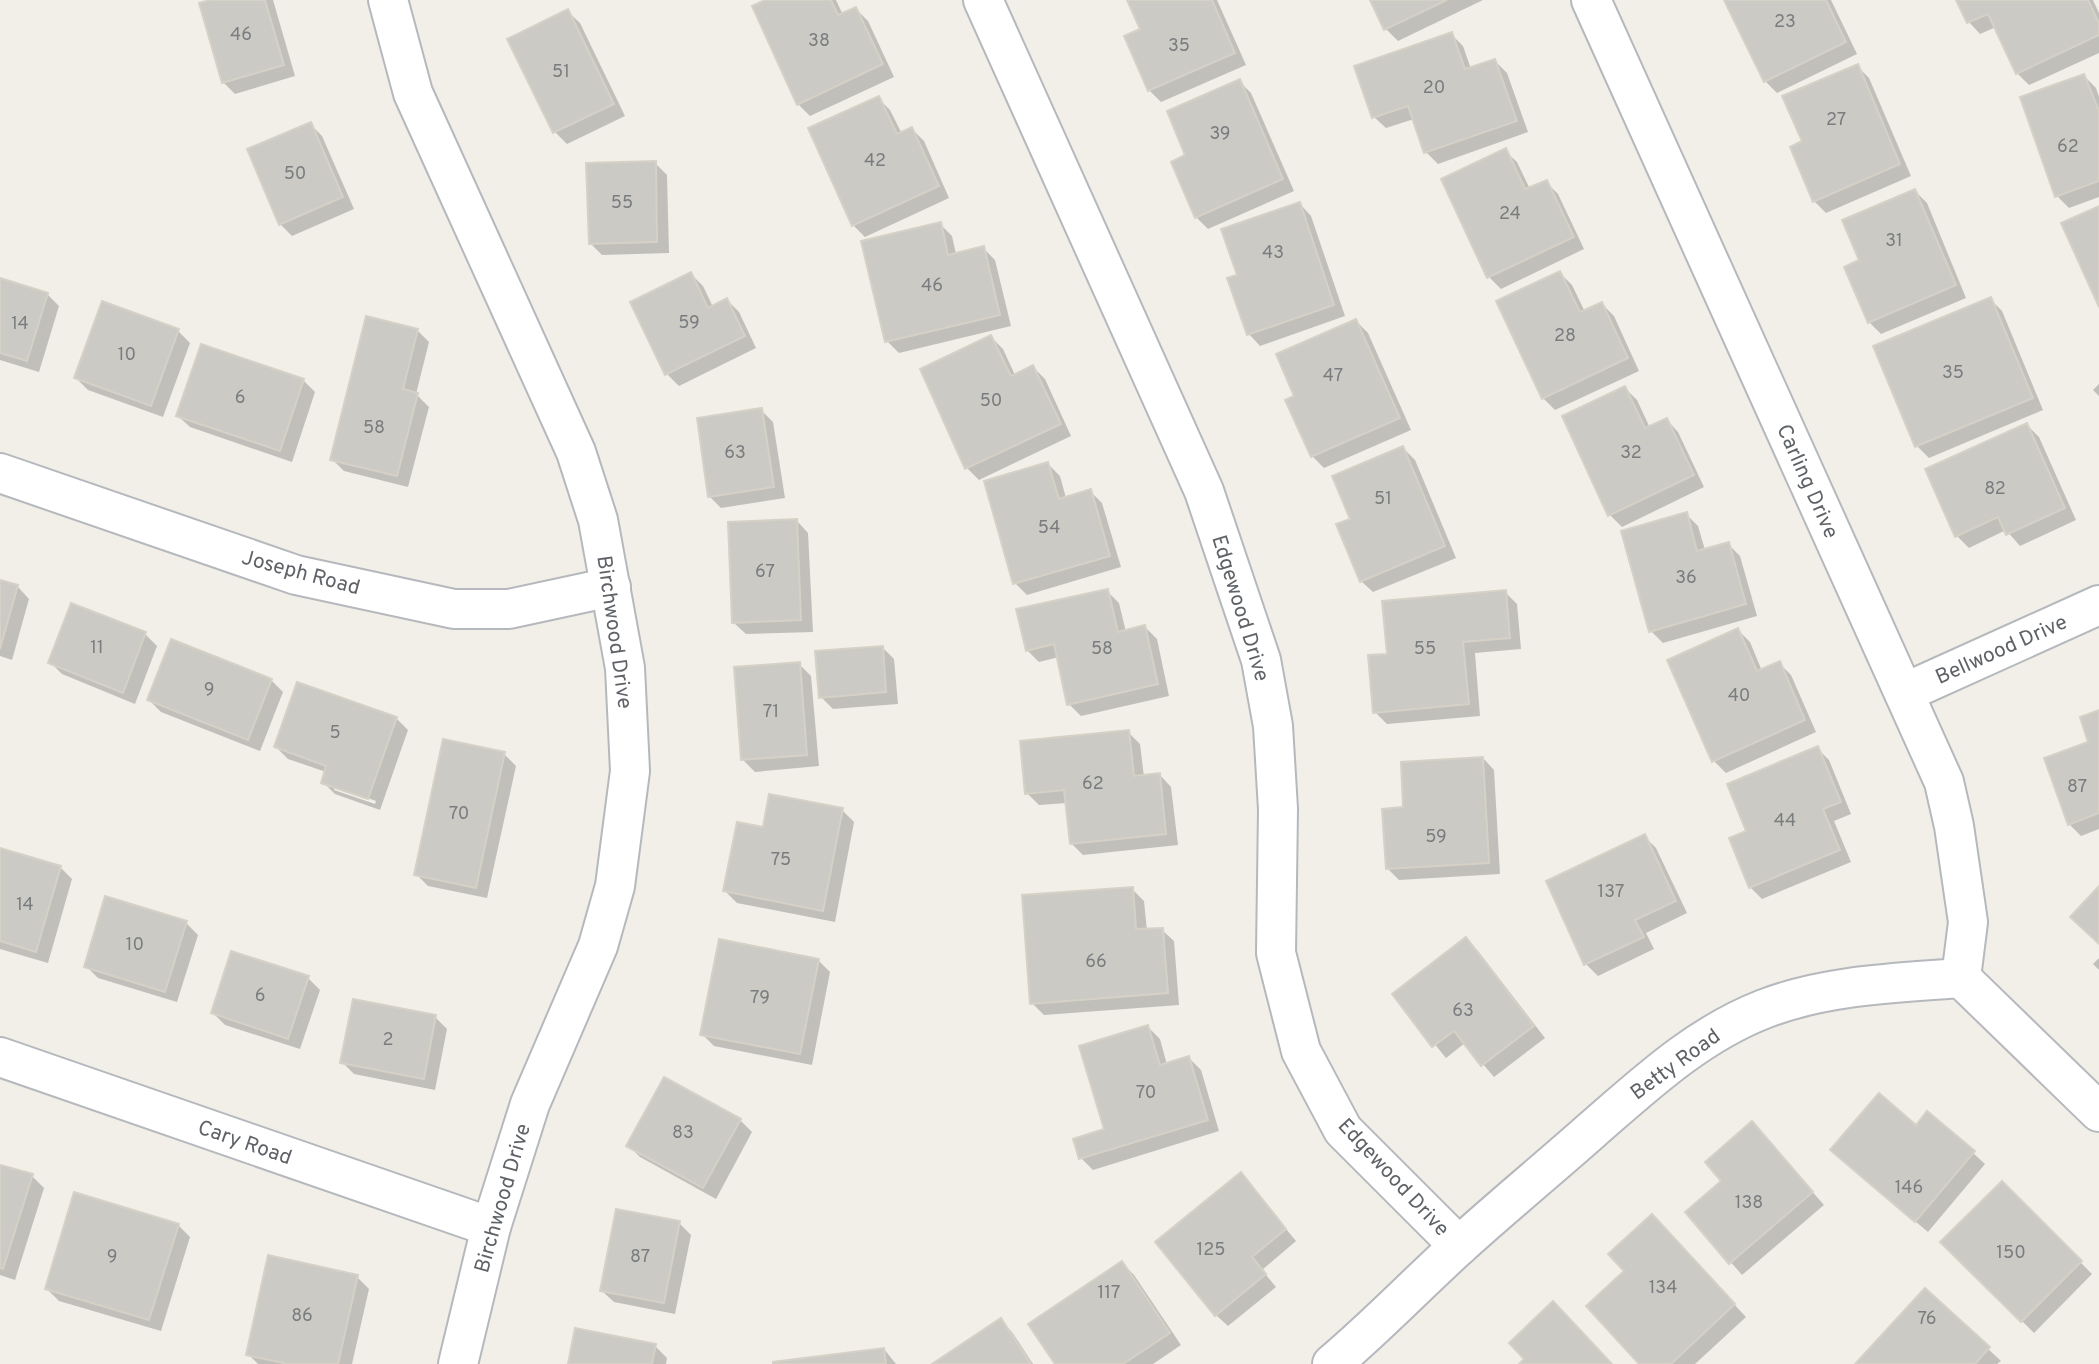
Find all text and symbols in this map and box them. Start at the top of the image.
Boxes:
house number: 23 [1774,11,1796,34]
house number: 46 [230,24,252,47]
house number: 38 [808,30,830,53]
house number: 35 [1168,35,1190,58]
house number: 51 [552,61,570,84]
house number: 20 [1423,77,1445,100]
house number: 27 [1826,109,1846,132]
house number: 39 [1209,123,1231,146]
house number: 62 [2057,136,2079,159]
house number: 42 [864,150,886,173]
house number: 50 [284,163,306,186]
house number: 55 [611,192,633,215]
house number: 24 [1499,203,1521,226]
house number: 31 [1885,230,1903,253]
house number: 43 [1262,242,1284,265]
house number: 46 [921,275,943,298]
house number: 59 [678,312,700,335]
house number: 14 [11,313,29,336]
house number: 28 [1554,325,1576,348]
house number: 10 [118,344,136,367]
house number: 35 [1942,362,1964,385]
house number: 47 [1323,365,1343,388]
house number: 6 [235,387,245,410]
house number: 50 [980,390,1002,413]
house number: 58 [363,417,385,440]
street label: Carling Drive [1769,420,1844,543]
house number: 63 [724,442,746,465]
house number: 32 [1620,442,1642,465]
house number: 82 [1984,478,2006,501]
house number: 51 [1374,488,1392,511]
house number: 54 [1038,517,1060,540]
street label: Edgewood Drive [1204,532,1275,685]
street label: Joseph Road [239,545,363,602]
street label: Birchwood Drive [589,554,638,710]
house number: 67 [755,561,775,584]
house number: 36 [1675,567,1697,590]
street label: Bellwood Drive [1931,609,2072,692]
house number: 11 [90,637,104,660]
house number: 58 [1091,638,1113,661]
house number: 55 [1414,638,1436,661]
house number: 9 [204,679,214,702]
house number: 40 [1728,685,1750,708]
house number: 71 [763,701,779,724]
house number: 5 [329,722,341,745]
house number: 62 [1082,773,1104,796]
house number: 87 [2067,776,2087,799]
house number: 70 [449,803,469,826]
house number: 44 [1774,810,1796,833]
house number: 59 [1425,826,1447,849]
house number: 75 [771,849,791,872]
house number: 137 [1598,881,1624,904]
house number: 14 [16,894,34,917]
house number: 10 [126,934,144,957]
house number: 66 [1085,951,1107,974]
house number: 6 [255,985,265,1008]
house number: 79 [750,987,770,1010]
house number: 63 [1452,1000,1474,1023]
street label: Betty Road [1626,1023,1726,1107]
house number: 2 [382,1029,394,1052]
house number: 70 [1136,1082,1156,1105]
street label: Edgewood Drive [1331,1113,1455,1243]
street label: Cary Road [194,1115,295,1172]
street label: Birchwood Drive [469,1121,538,1276]
house number: 83 [672,1122,694,1145]
house number: 146 [1895,1177,1923,1200]
house number: 138 [1735,1192,1763,1215]
house number: 125 [1197,1239,1225,1262]
house number: 150 [1996,1242,2026,1265]
house number: 9 [107,1246,117,1269]
house number: 87 [630,1246,650,1269]
house number: 134 [1649,1277,1677,1300]
house number: 117 [1098,1282,1120,1305]
house number: 86 [291,1305,313,1328]
house number: 76 [1917,1308,1937,1331]

